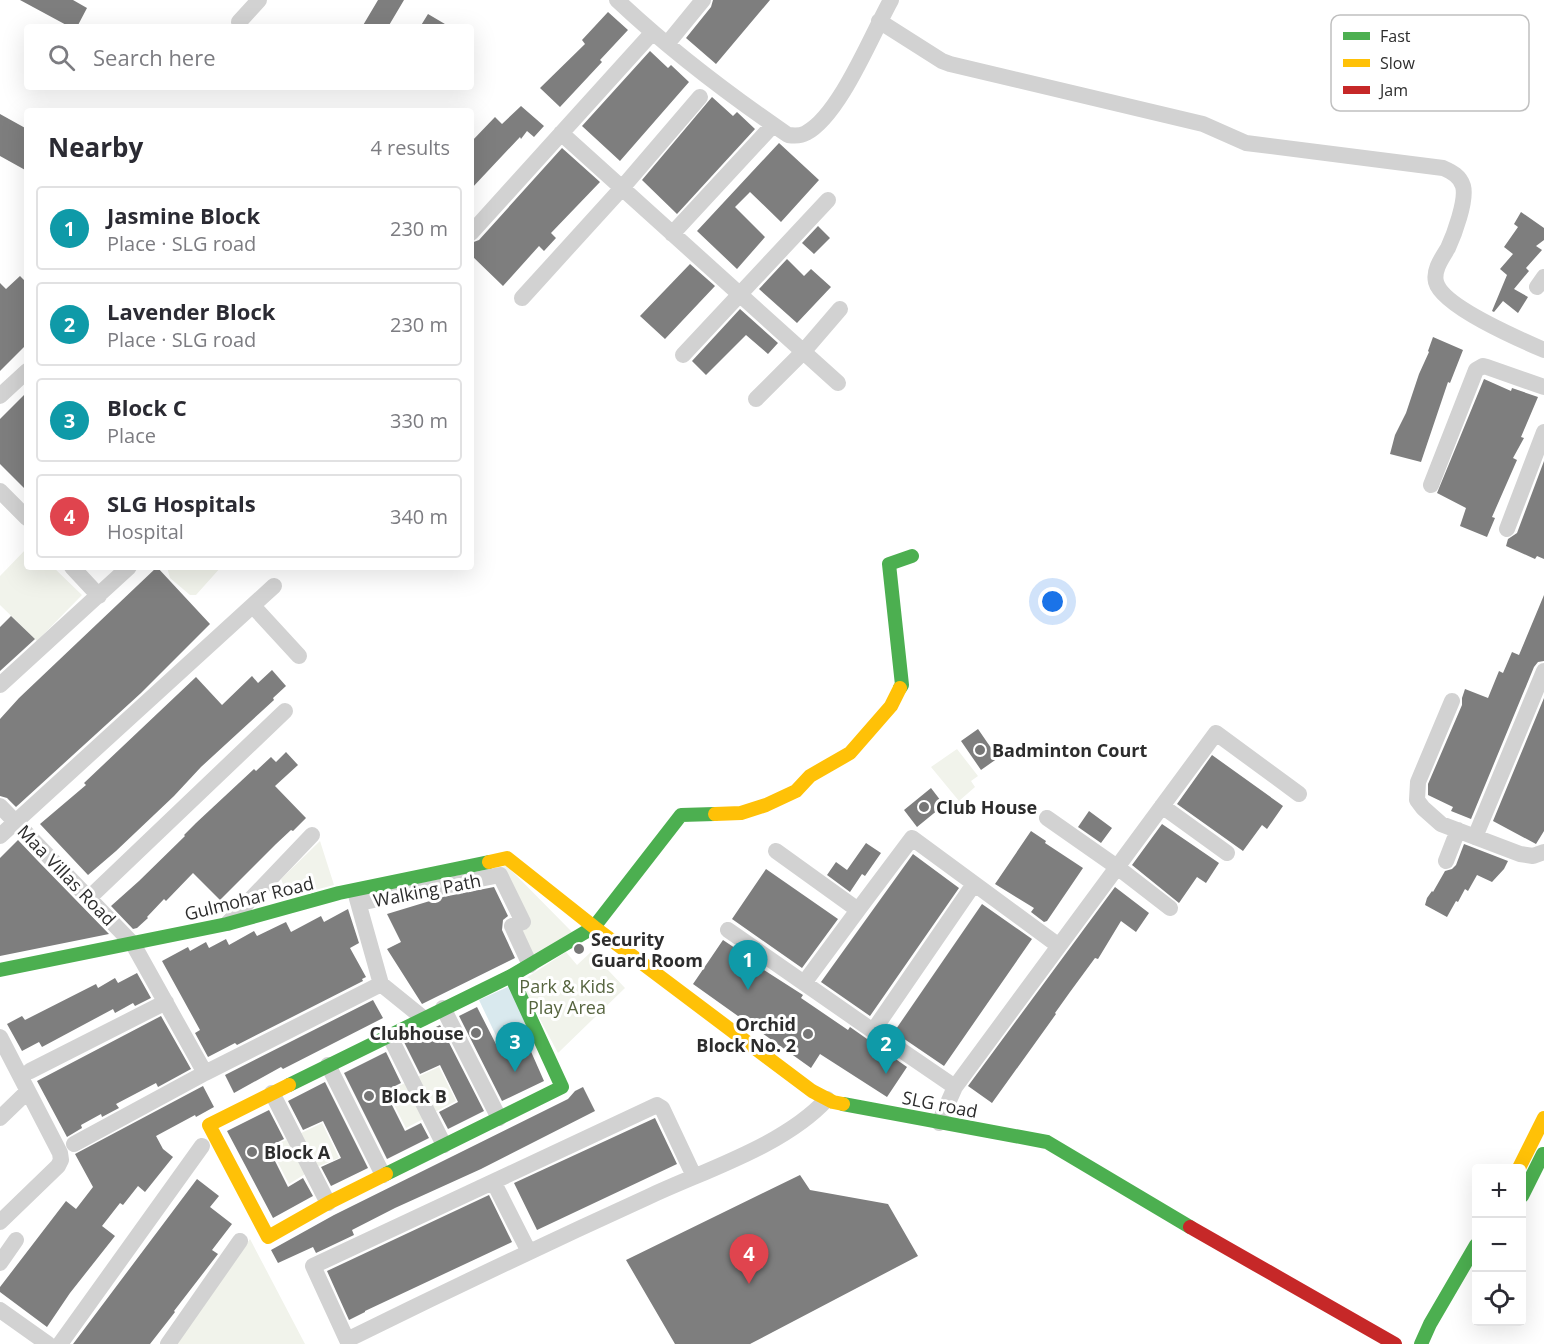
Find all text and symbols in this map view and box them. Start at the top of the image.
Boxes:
legend [1331,15,1529,111]
search box [24,24,474,90]
text: Fast [1380,25,1411,47]
icon: search [45,41,78,74]
text: Search here [93,42,216,72]
text: Slow [1380,52,1415,74]
text: Jam [1378,79,1408,101]
text: Nearby [48,129,143,165]
text: 4 results [370,134,450,161]
text: Jasmine Block [107,200,260,230]
text: 1 [64,215,75,242]
text: 230 m [390,215,448,242]
text: Place · SLG road [107,230,256,257]
text: Lavender Block [107,296,275,326]
text: 2 [64,311,75,338]
text: 230 m [390,311,448,338]
text: Place · SLG road [107,326,256,353]
text: Block C [107,392,187,422]
text: 3 [64,407,75,434]
text: 330 m [390,407,448,434]
text: Place [107,422,156,449]
text: SLG Hospitals [107,488,256,518]
text: 4 [64,503,75,530]
text: 340 m [390,503,448,530]
text: Hospital [107,518,184,545]
your location [1038,587,1067,616]
place label: Badminton Court [992,738,1147,762]
marker: Badminton Court [973,743,987,757]
place label: Club House [936,795,1037,819]
marker: Club House [917,800,931,814]
street label: Maa Villas Road [13,819,121,931]
street label: Walking Path [371,868,483,912]
street label: Gulmohar Road [182,870,316,926]
place label: Security Guard Room [591,927,703,972]
pin: 1 [728,940,768,990]
marker: Security Guard Room [572,942,586,956]
park label: Park & Kids Play Area [519,974,615,1019]
place label: Orchid Block No. 2 [696,1012,796,1057]
place label: Clubhouse [369,1021,464,1045]
pin: 3 [496,1022,534,1072]
pin: 2 [866,1024,906,1074]
marker: Clubhouse [469,1026,483,1040]
marker: Orchid Block No. 2 [801,1027,815,1041]
place label: Block B [381,1084,447,1108]
street label: SLG road [900,1085,980,1123]
marker: Block B [362,1089,376,1103]
place label: Block A [264,1140,331,1164]
marker: Block A [245,1145,259,1159]
map controls [1472,1164,1526,1326]
button: + [1472,1164,1526,1218]
button: − [1472,1218,1526,1272]
pin: 4 [730,1234,768,1284]
button: locate [1472,1272,1526,1326]

